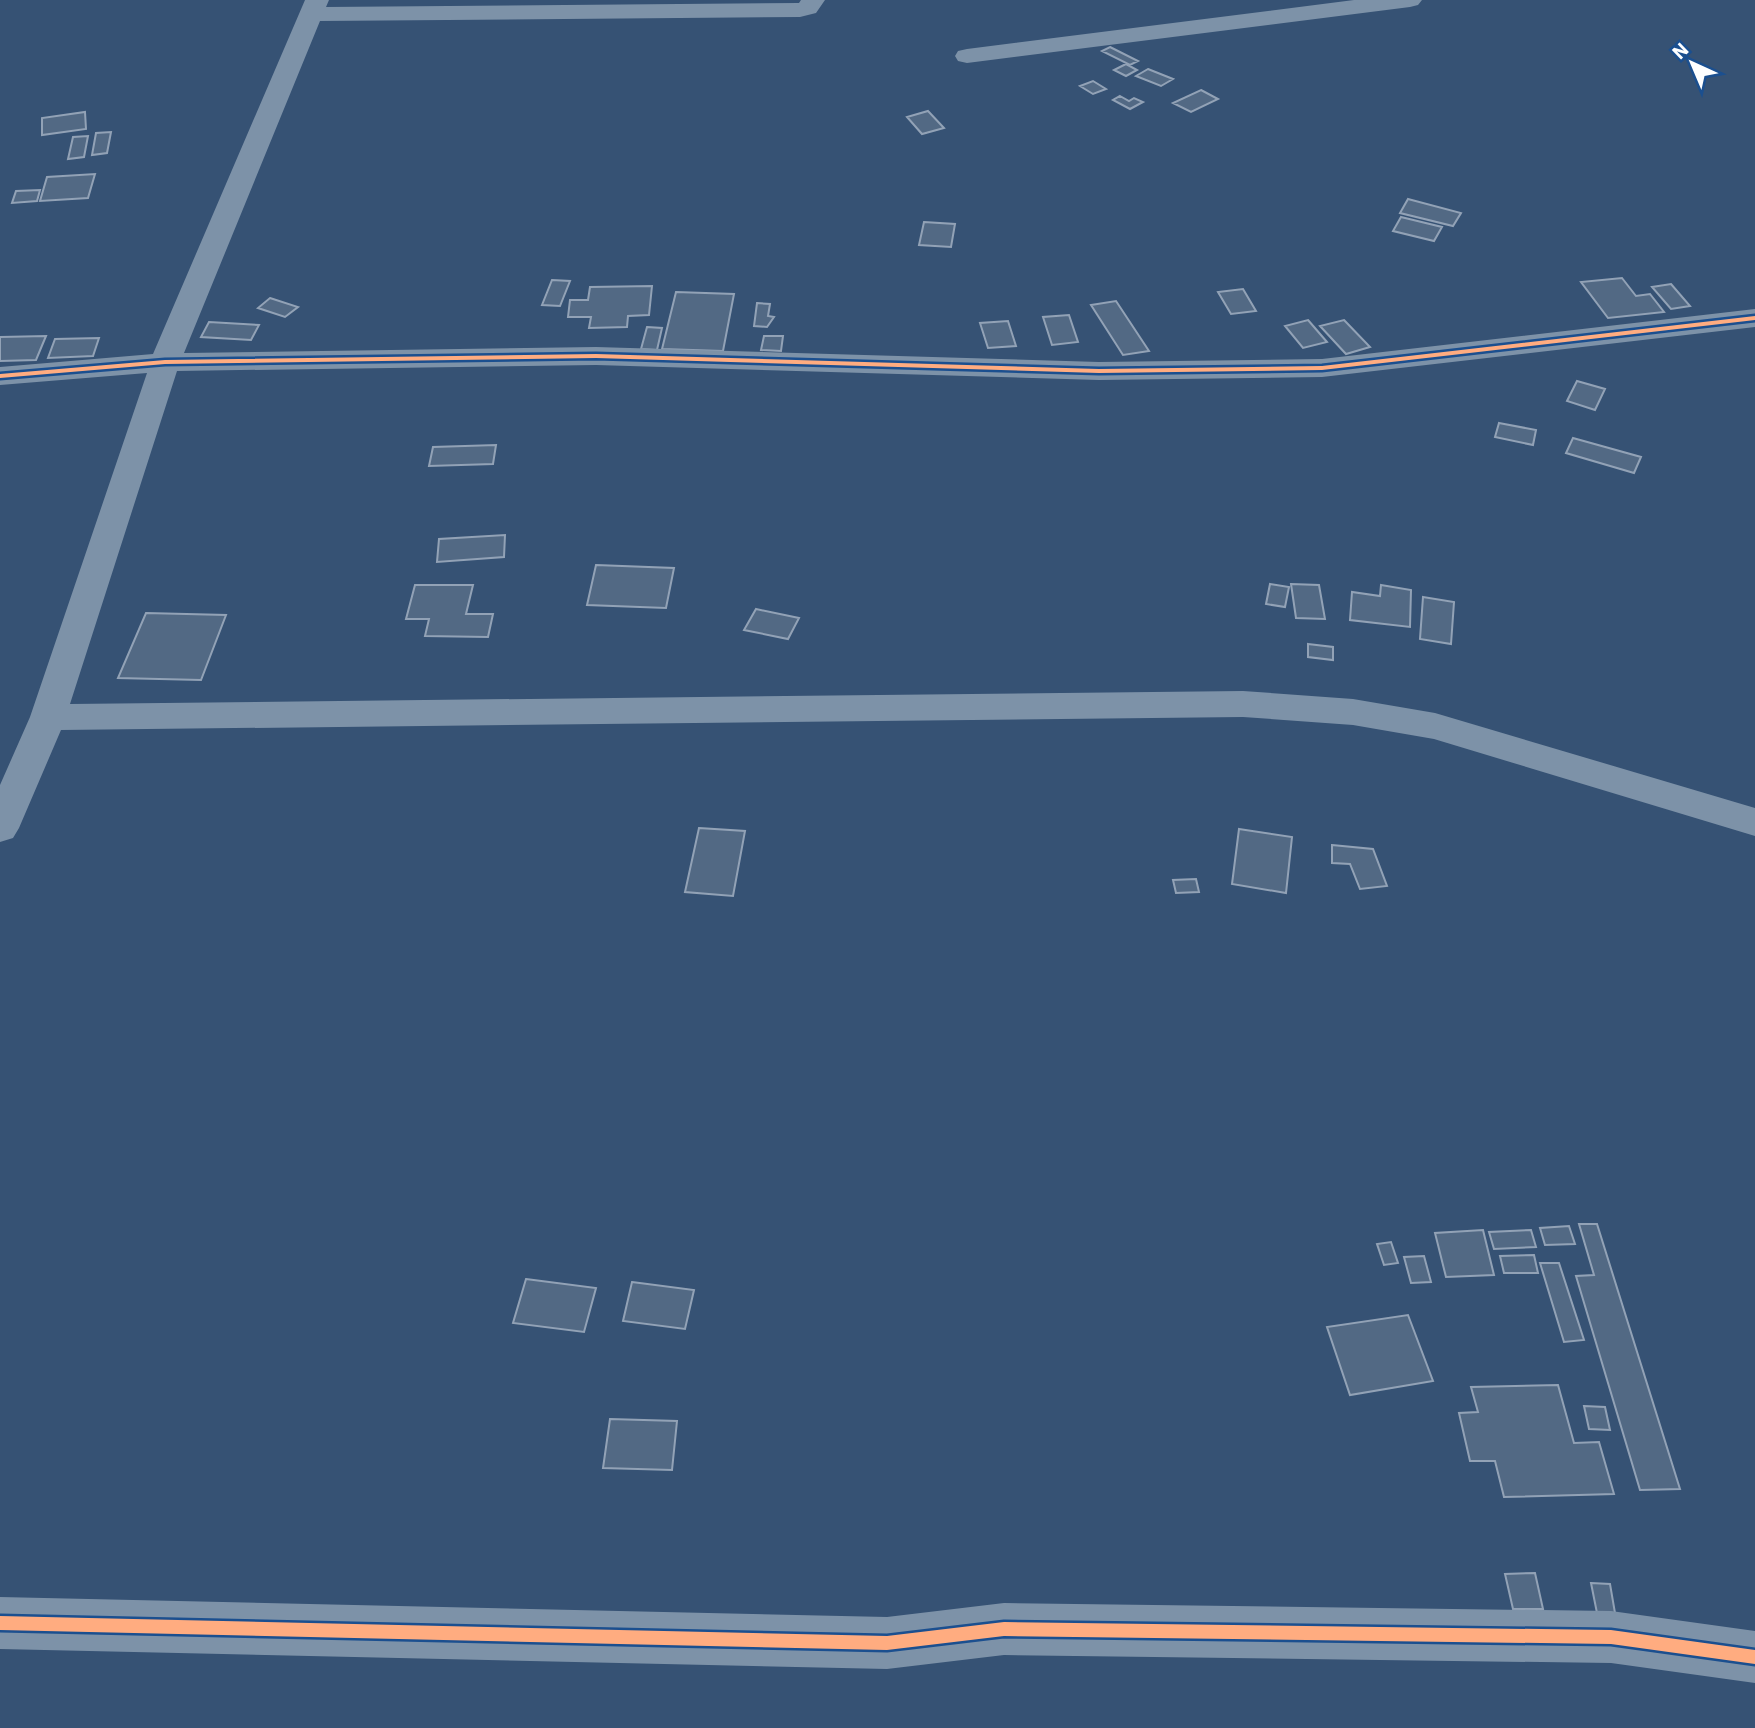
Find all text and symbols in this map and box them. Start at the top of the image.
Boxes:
north arrow [1657,28,1727,98]
text: N [1667,37,1693,64]

